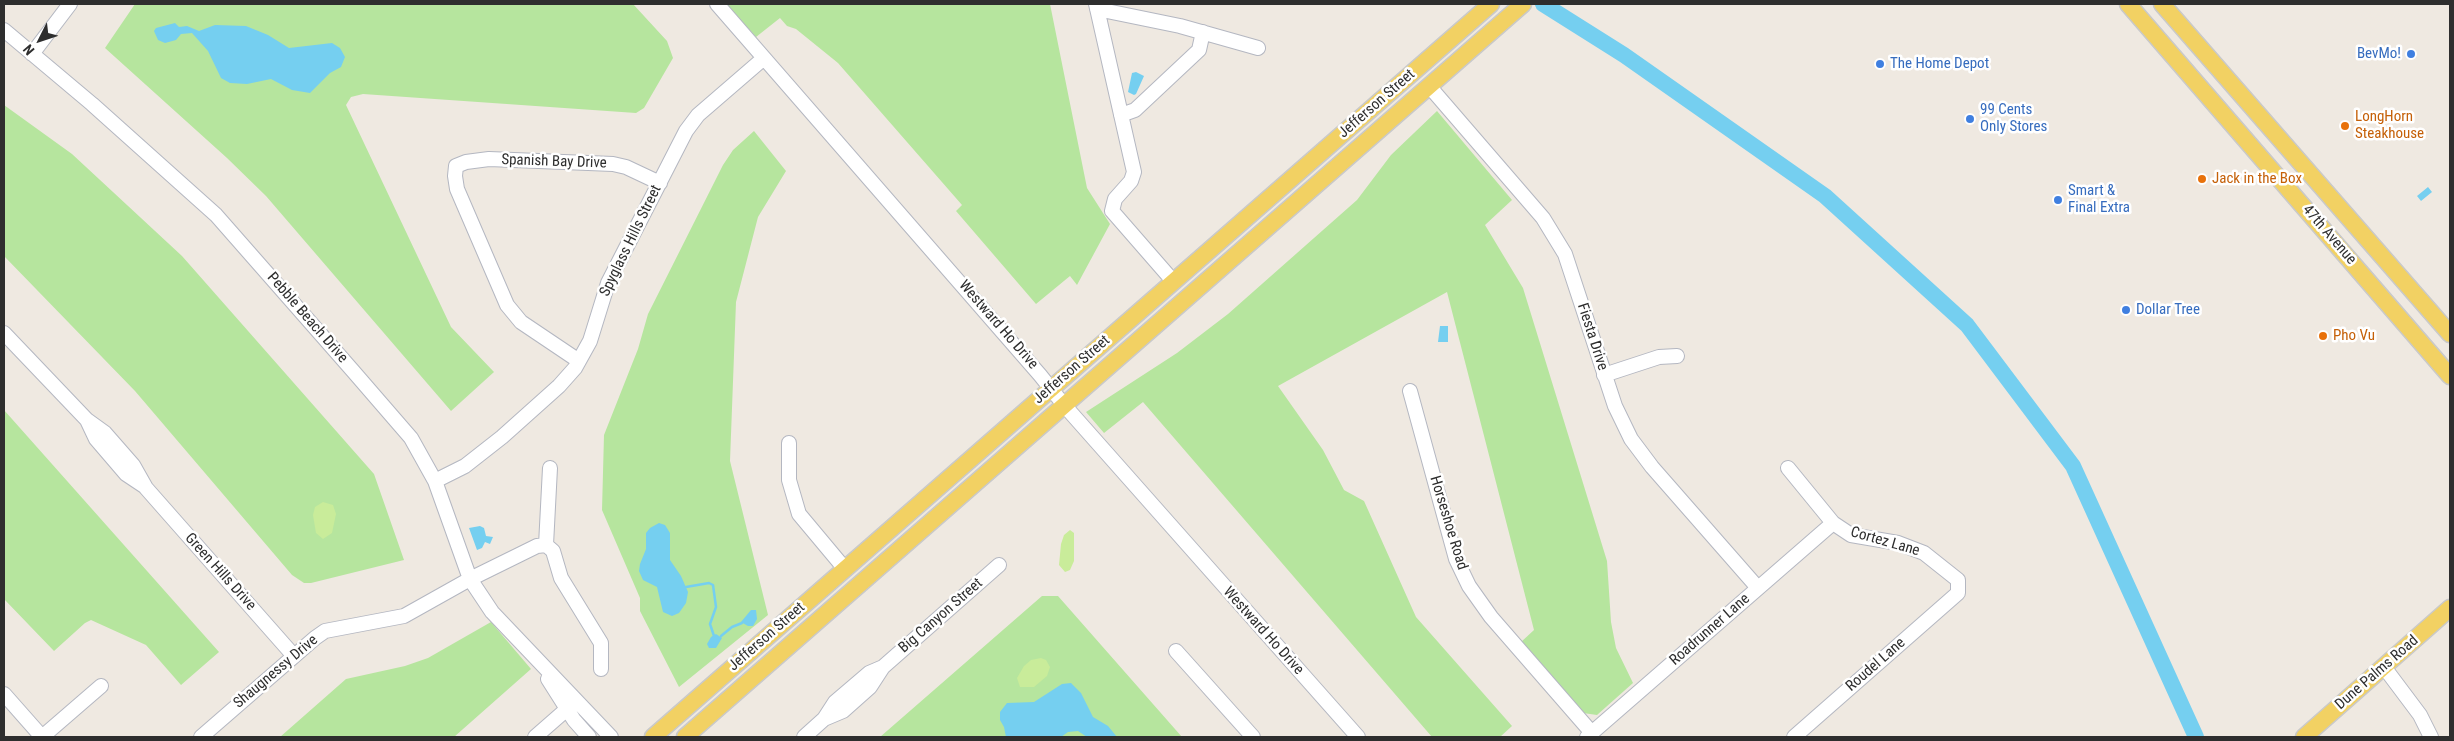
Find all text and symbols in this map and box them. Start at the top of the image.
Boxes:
north arrow [15,15,65,65]
text: N [20,41,38,58]
place label: BevMo! [2357,45,2401,63]
marker: BevMo! [2405,48,2417,60]
place label: The Home Depot [1890,55,1989,73]
marker: The Home Depot [1874,58,1886,70]
street label: Jefferson Street [1335,66,1419,142]
place label: 99 Cents Only Stores [1980,101,2047,136]
place label: LongHorn Steakhouse [2355,108,2424,143]
marker: 99 Cents Only Stores [1964,113,1976,125]
marker: LongHorn Steakhouse [2339,120,2351,132]
street label: Spanish Bay Drive [501,151,607,173]
place label: Jack in the Box [2212,170,2302,188]
marker: Jack in the Box [2196,173,2208,185]
street label: Spyglass Hills Street [596,182,666,300]
place label: Smart & Final Extra [2068,182,2130,217]
marker: Smart & Final Extra [2052,194,2064,206]
street label: 47th Avenue [2298,202,2360,268]
street label: Pebble Beach Drive [263,269,351,367]
street label: Westward Ho Drive [954,277,1042,373]
street label: Fiesta Drive [1573,301,1611,373]
place label: Dollar Tree [2136,301,2200,319]
marker: Dollar Tree [2120,304,2132,316]
place label: Pho Vu [2333,327,2375,345]
marker: Pho Vu [2317,330,2329,342]
street label: Jefferson Street [1030,332,1114,408]
street label: Horseshoe Road [1425,474,1471,572]
street label: Cortez Lane [1848,524,1922,560]
street label: Green Hills Drive [181,530,259,614]
street label: Big Canyon Street [895,575,987,657]
street label: Westward Ho Drive [1219,583,1307,679]
street label: Roadrunner Lane [1666,590,1754,670]
street label: Jefferson Street [725,599,809,675]
street label: Shaugnessy Drive [230,632,322,712]
street label: Dune Palms Road [2332,632,2422,714]
street label: Roudel Lane [1843,634,1909,696]

